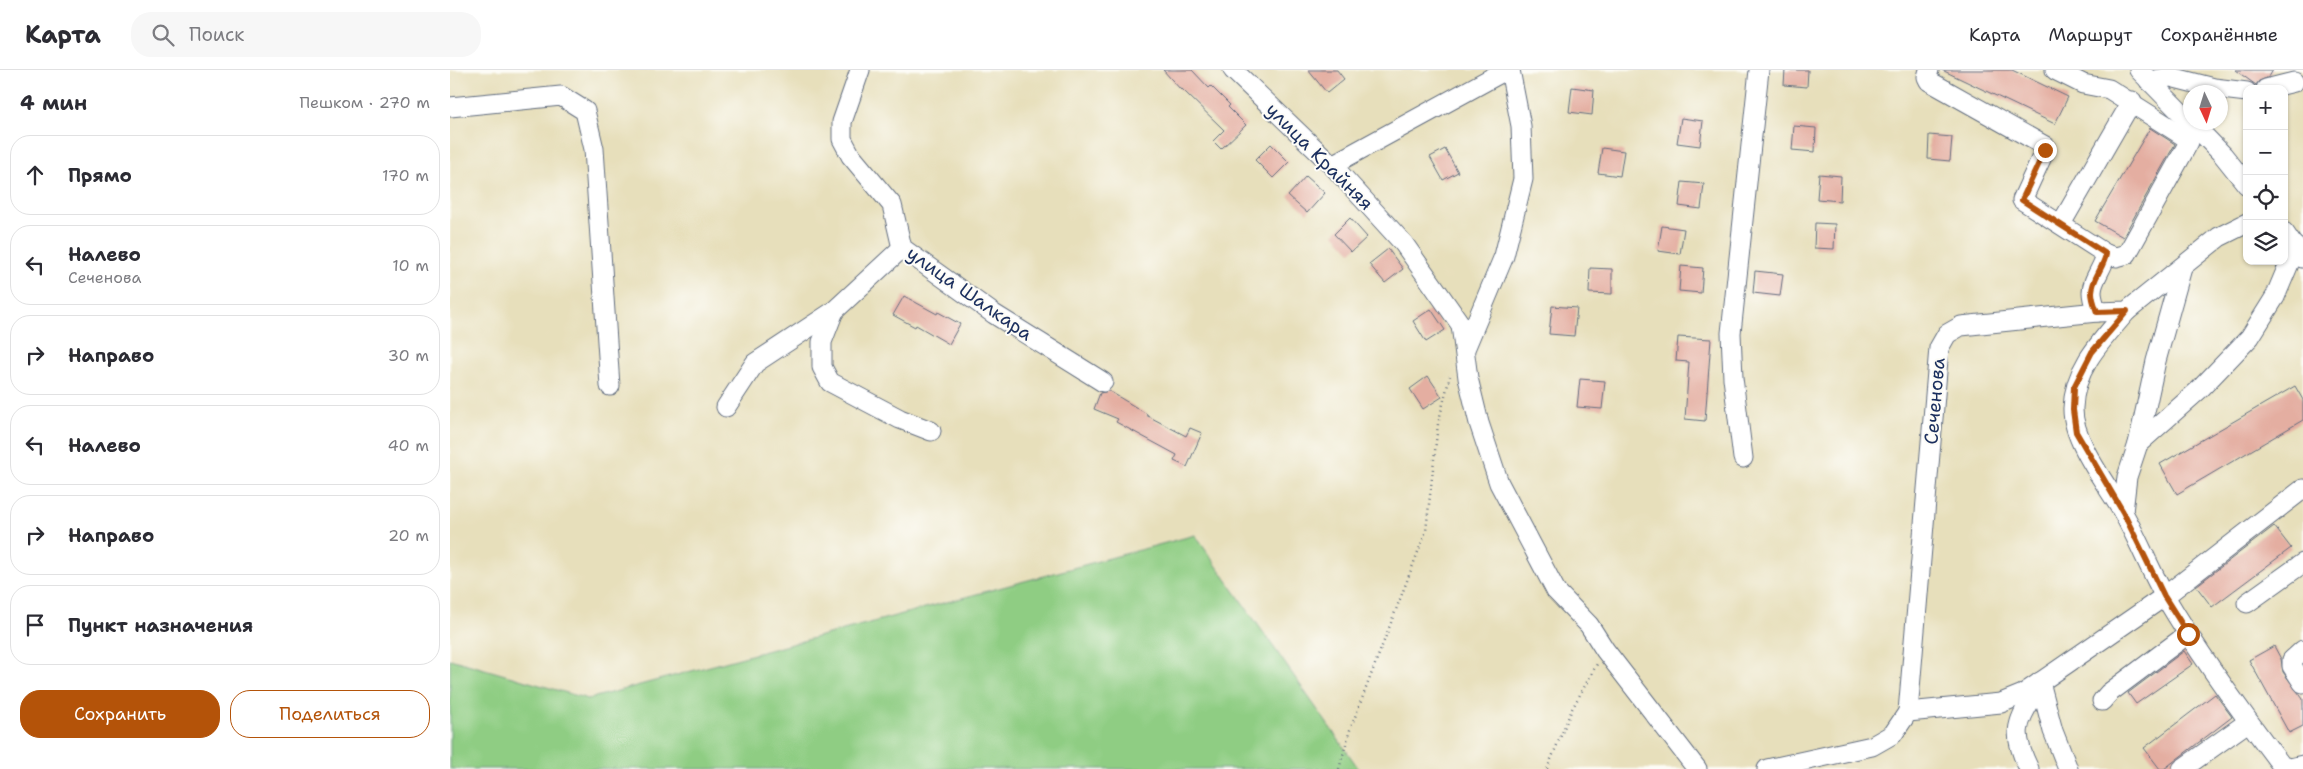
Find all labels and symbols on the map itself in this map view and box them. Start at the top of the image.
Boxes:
north arrow [2183,85,2228,130]
street label: улица Крайняя [1260,97,1379,216]
route end [2034,139,2057,162]
street label: улица Шалкара [902,241,1038,346]
street label: Сеченова [1918,356,1951,446]
route start [2177,623,2200,646]

